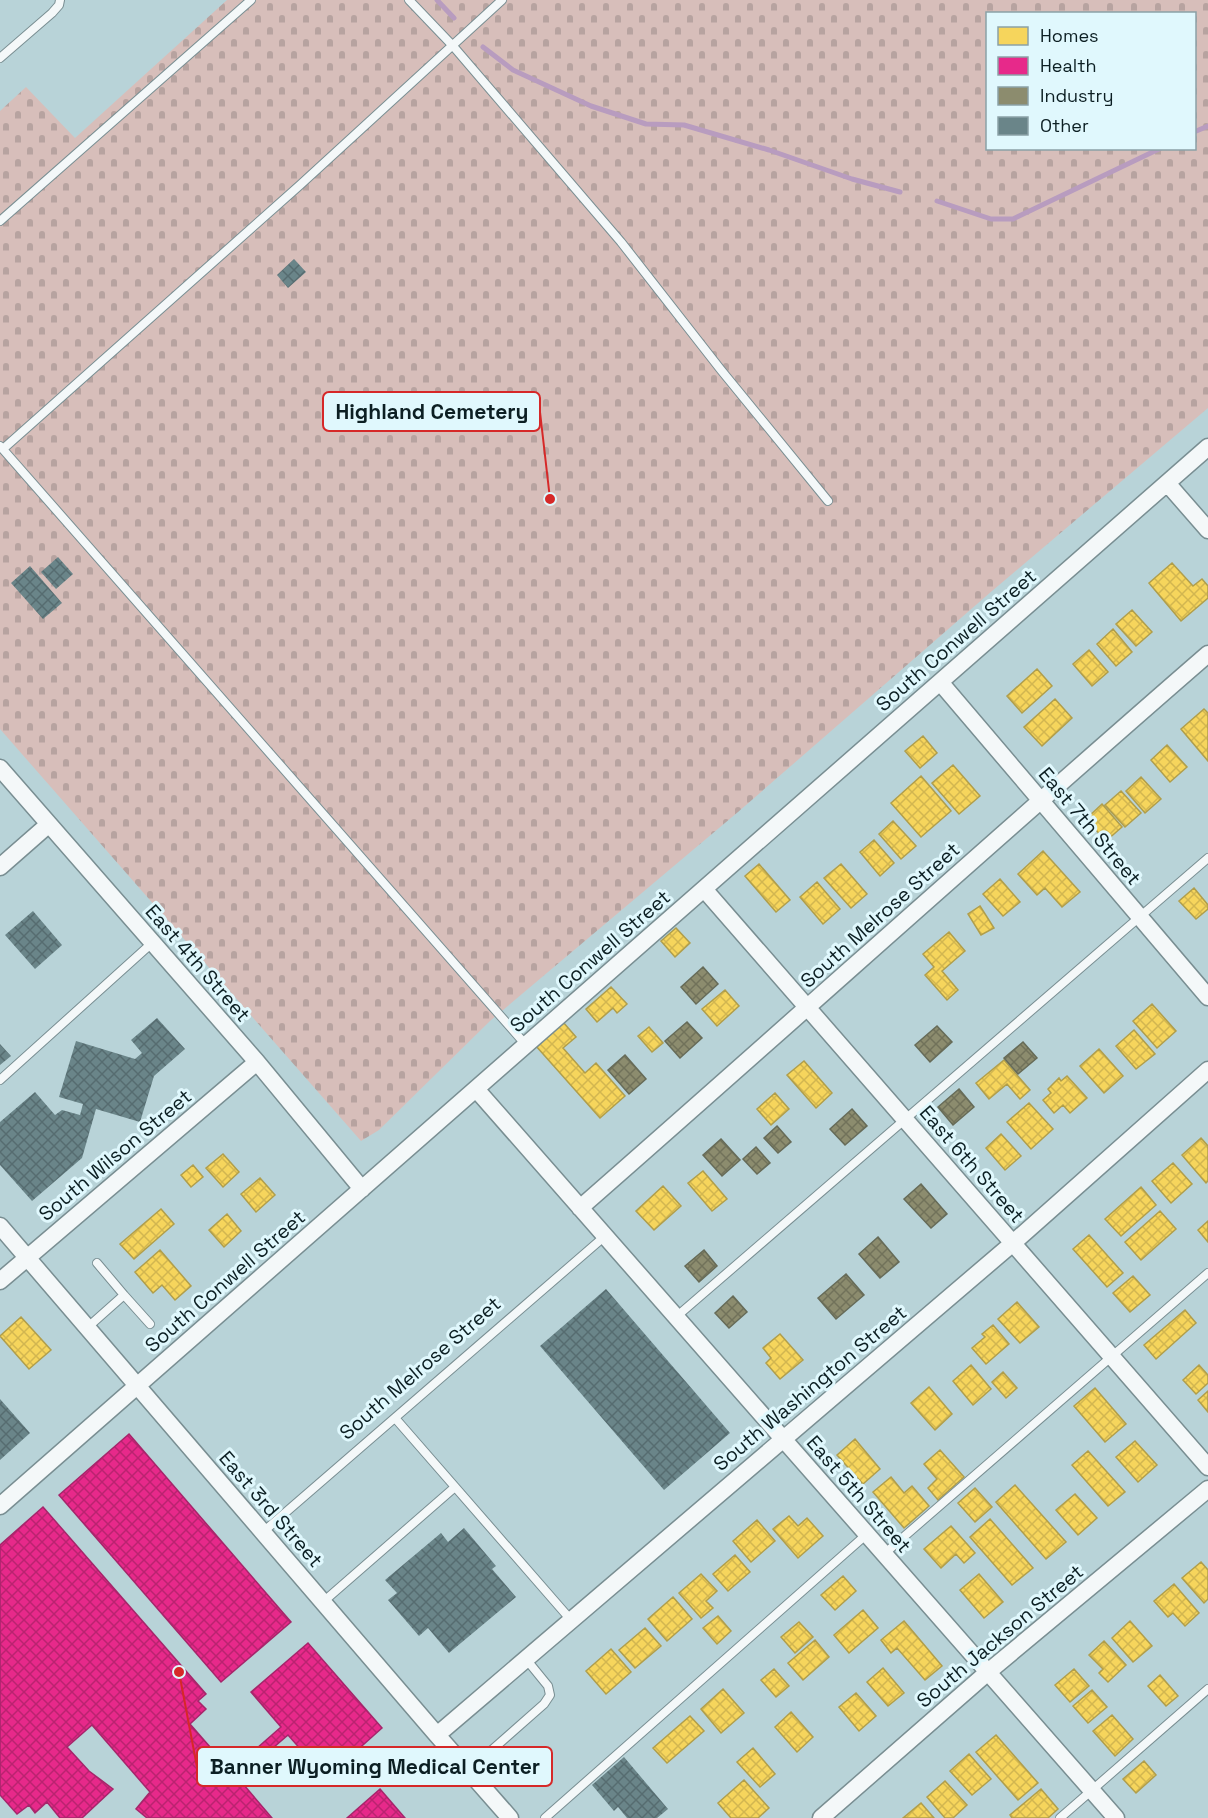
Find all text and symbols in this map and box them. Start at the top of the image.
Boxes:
legend [986,12,1196,150]
text: Homes [1040,24,1099,47]
text: Health [1040,54,1097,77]
text: Industry [1040,84,1113,107]
text: Other [1040,114,1089,137]
callout: Highland Cemetery [323,392,540,431]
text: Highland Cemetery [335,398,529,425]
street label: South Conwell Street [870,563,1042,717]
street label: East 7th Street [1033,762,1147,890]
street label: South Melrose Street [795,837,965,993]
street label: South Conwell Street [504,884,676,1038]
street label: East 4th Street [140,899,256,1027]
street label: South Wilson Street [33,1083,197,1227]
street label: East 6th Street [914,1100,1030,1228]
street label: South Conwell Street [139,1204,311,1358]
street label: South Melrose Street [334,1291,506,1445]
street label: South Washington Street [708,1299,912,1477]
street label: East 5th Street [801,1430,917,1558]
street label: East 3rd Street [213,1445,329,1573]
street label: South Jackson Street [911,1559,1089,1713]
callout: Banner Wyoming Medical Center [197,1747,552,1786]
text: Banner Wyoming Medical Center [210,1753,540,1780]

